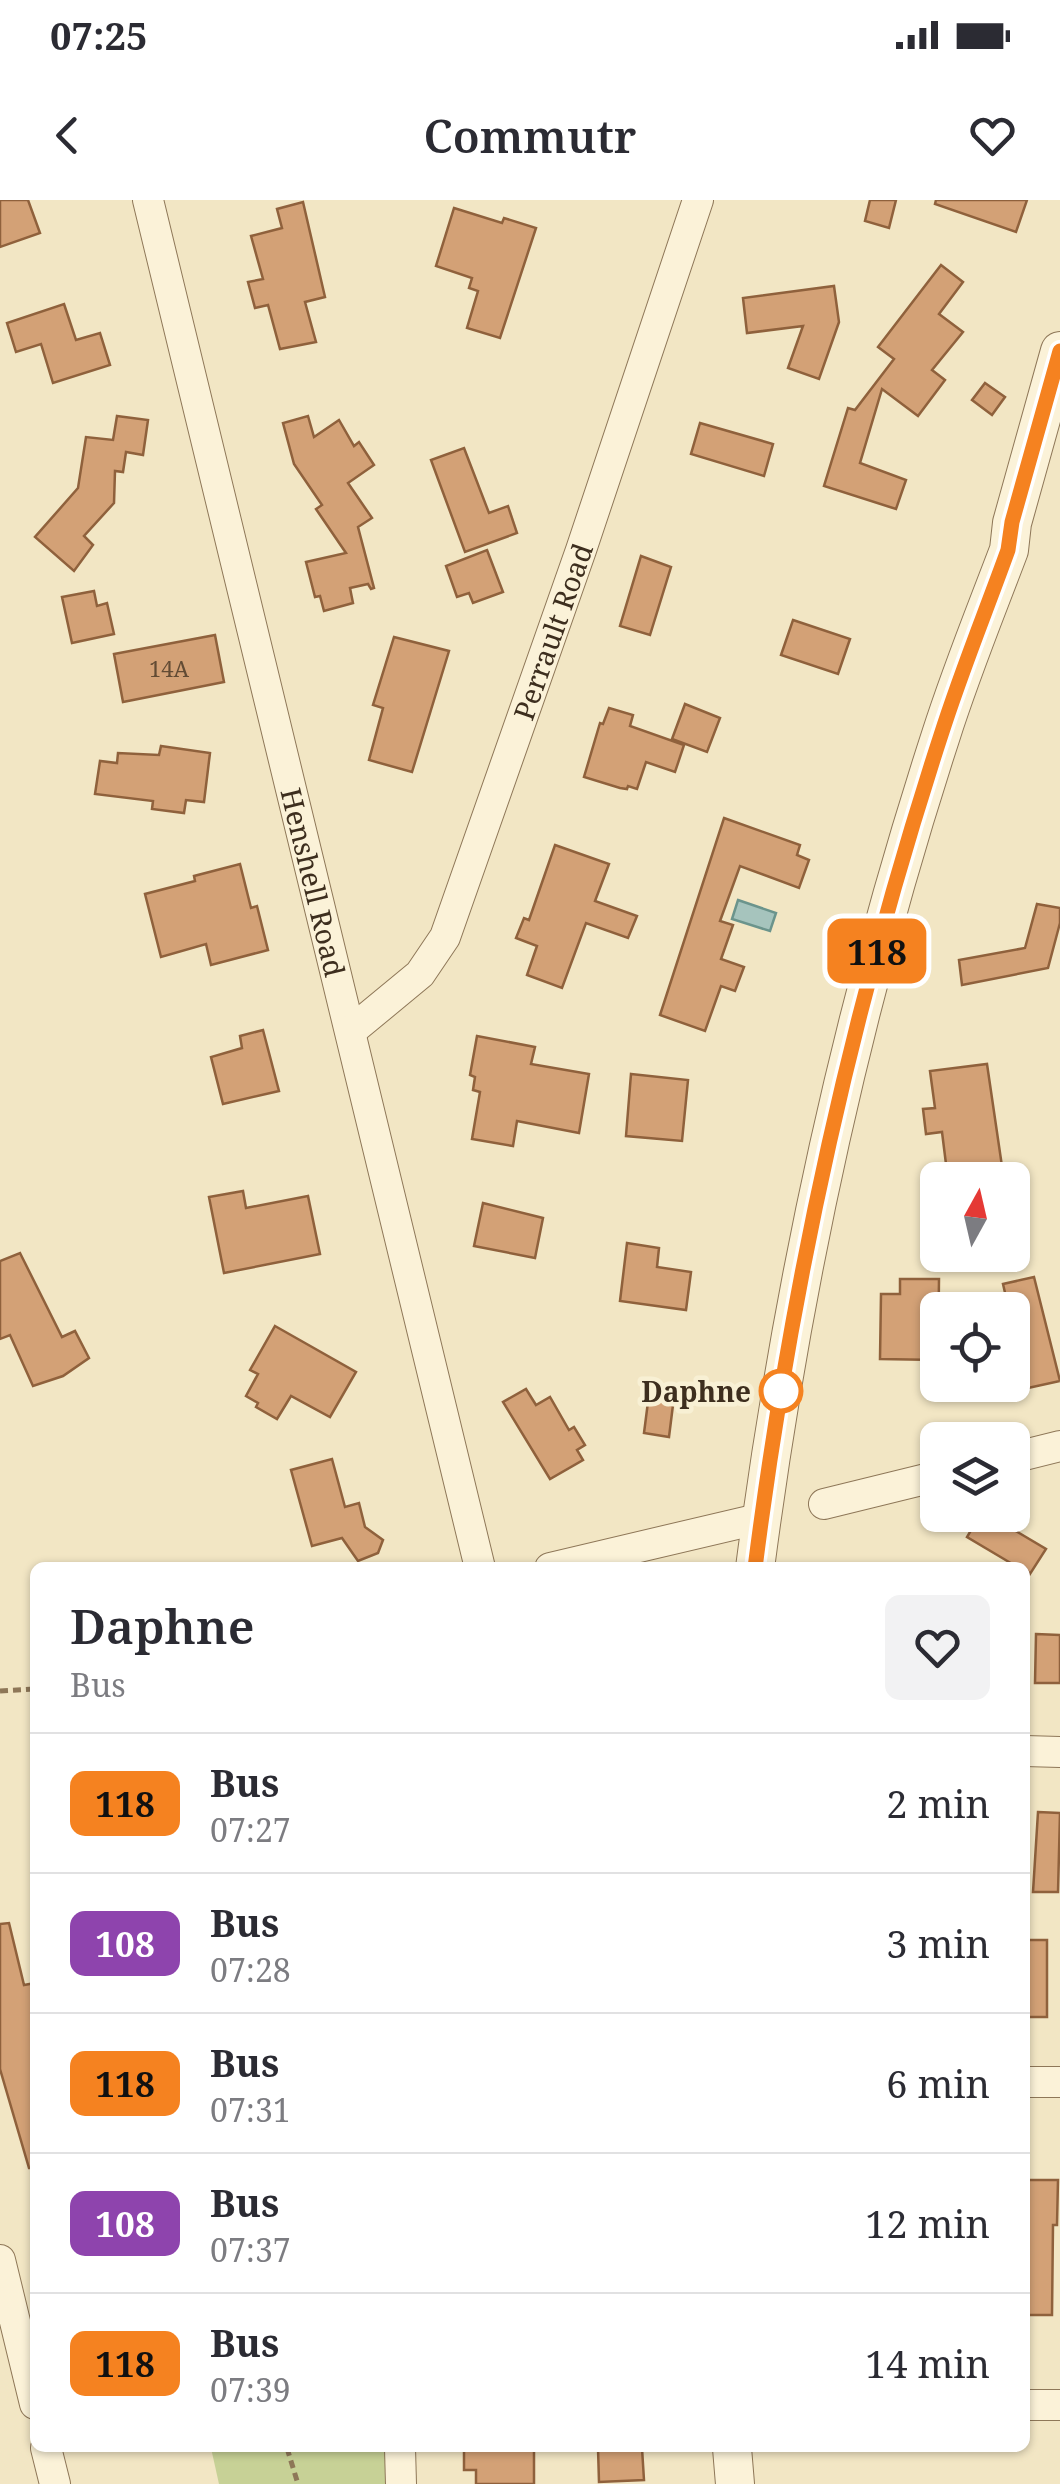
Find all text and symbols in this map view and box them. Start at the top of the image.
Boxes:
text: 07:25 [50,9,147,61]
text: Commutr [424,105,637,166]
icon: back [40,108,95,163]
icon: heart [965,108,1020,163]
street label: Perrault Road [504,538,601,725]
house number: 14A [149,653,190,683]
street label: Henshell Road [272,784,355,980]
line badge: 118 [820,918,934,984]
text: 118 [847,928,907,975]
north arrow [920,1162,1030,1272]
map controls [920,1162,1030,1532]
button: locate [920,1292,1030,1402]
marker: Daphne [760,1370,802,1412]
place label: Daphne [641,1372,751,1410]
button: layers [920,1422,1030,1532]
text: Daphne [70,1593,254,1658]
button: heart [885,1595,990,1700]
text: Bus [70,1663,126,1706]
text: Bus [210,1756,279,1808]
text: 2 min [886,1777,990,1829]
text: 118 [95,1780,155,1827]
text: 07:27 [210,1808,291,1851]
text: Bus [210,1896,279,1948]
text: 3 min [886,1917,990,1969]
text: 108 [95,1920,155,1967]
text: 07:28 [210,1948,291,1991]
text: Bus [210,2036,279,2088]
text: 6 min [886,2057,990,2109]
text: 118 [95,2060,155,2107]
text: 07:31 [210,2088,291,2131]
text: Bus [210,2176,279,2228]
text: 12 min [865,2197,990,2249]
text: 108 [95,2200,155,2247]
text: 07:37 [210,2228,291,2271]
text: Bus [210,2316,279,2368]
text: 14 min [865,2337,990,2389]
text: 118 [95,2340,155,2387]
text: 07:39 [210,2368,291,2411]

